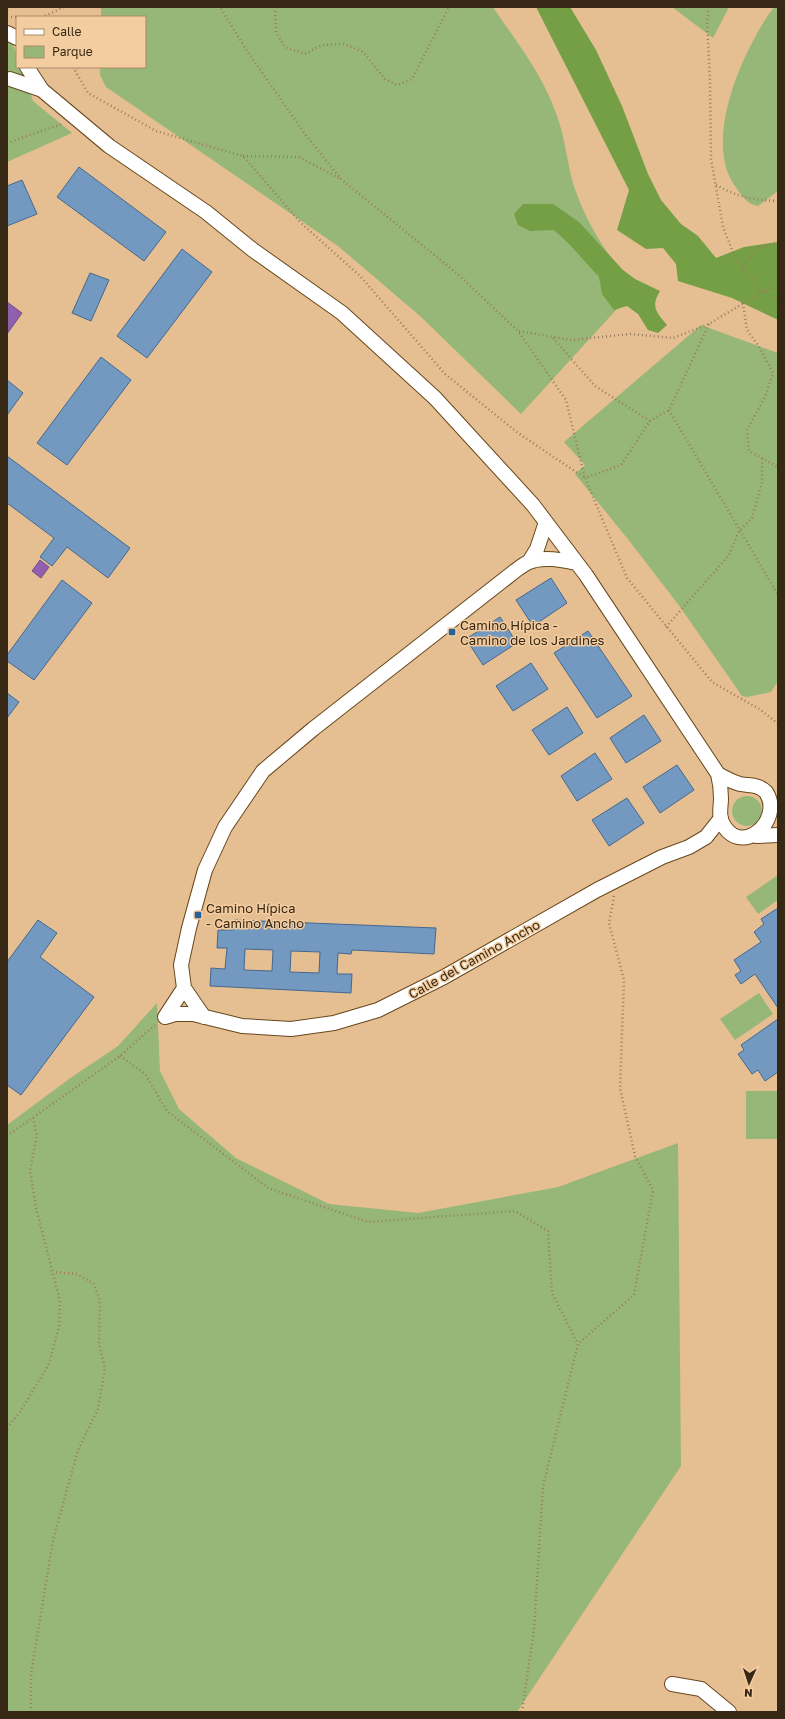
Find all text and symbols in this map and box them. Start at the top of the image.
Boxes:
legend [16,16,146,68]
text: Calle [52,24,82,39]
text: Parque [52,44,93,59]
place label: Camino Hípica - Camino de los Jardines [460,617,604,648]
marker: Camino Hípica - Camino de los Jardines [447,627,457,637]
place label: Camino Hípica - Camino Ancho [206,900,304,931]
marker: Camino Hípica - Camino Ancho [193,910,203,920]
street label: Calle del Camino Ancho [405,916,543,1002]
north arrow [729,1663,769,1703]
text: N [744,1687,753,1700]

